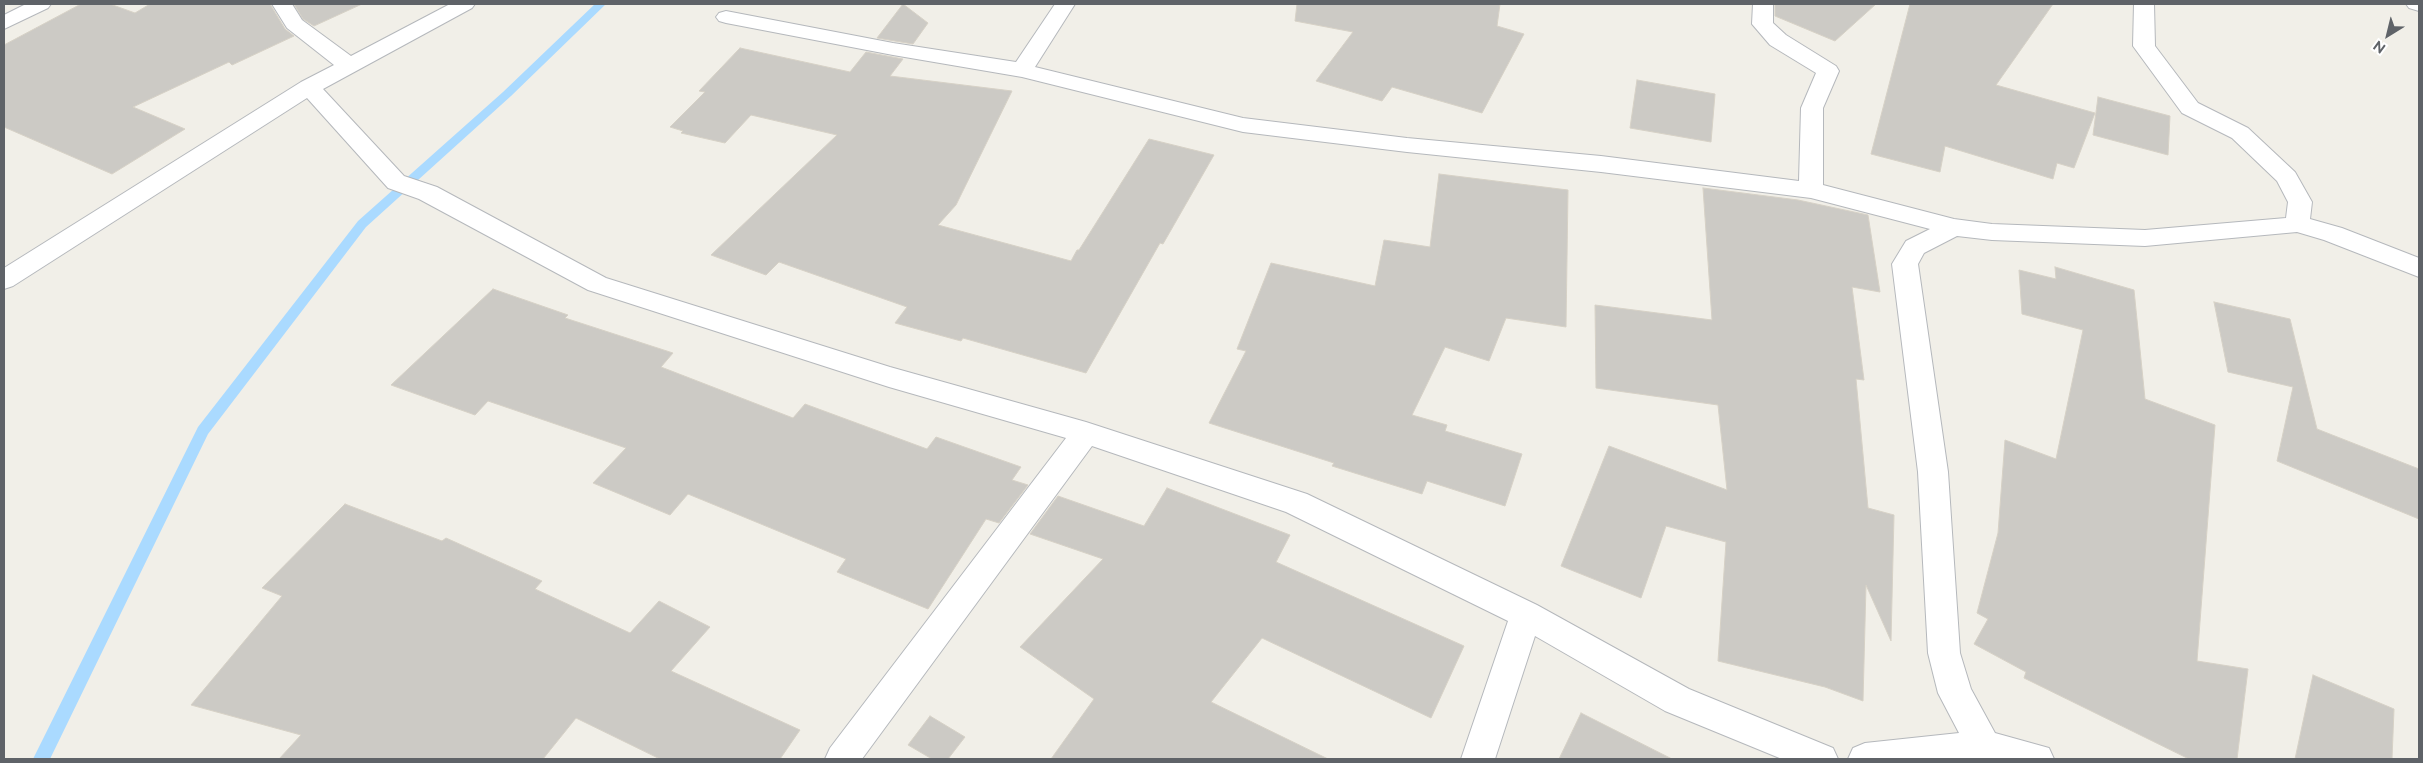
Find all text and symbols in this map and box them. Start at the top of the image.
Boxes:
north arrow [2363,10,2413,60]
text: N [2370,38,2388,57]

